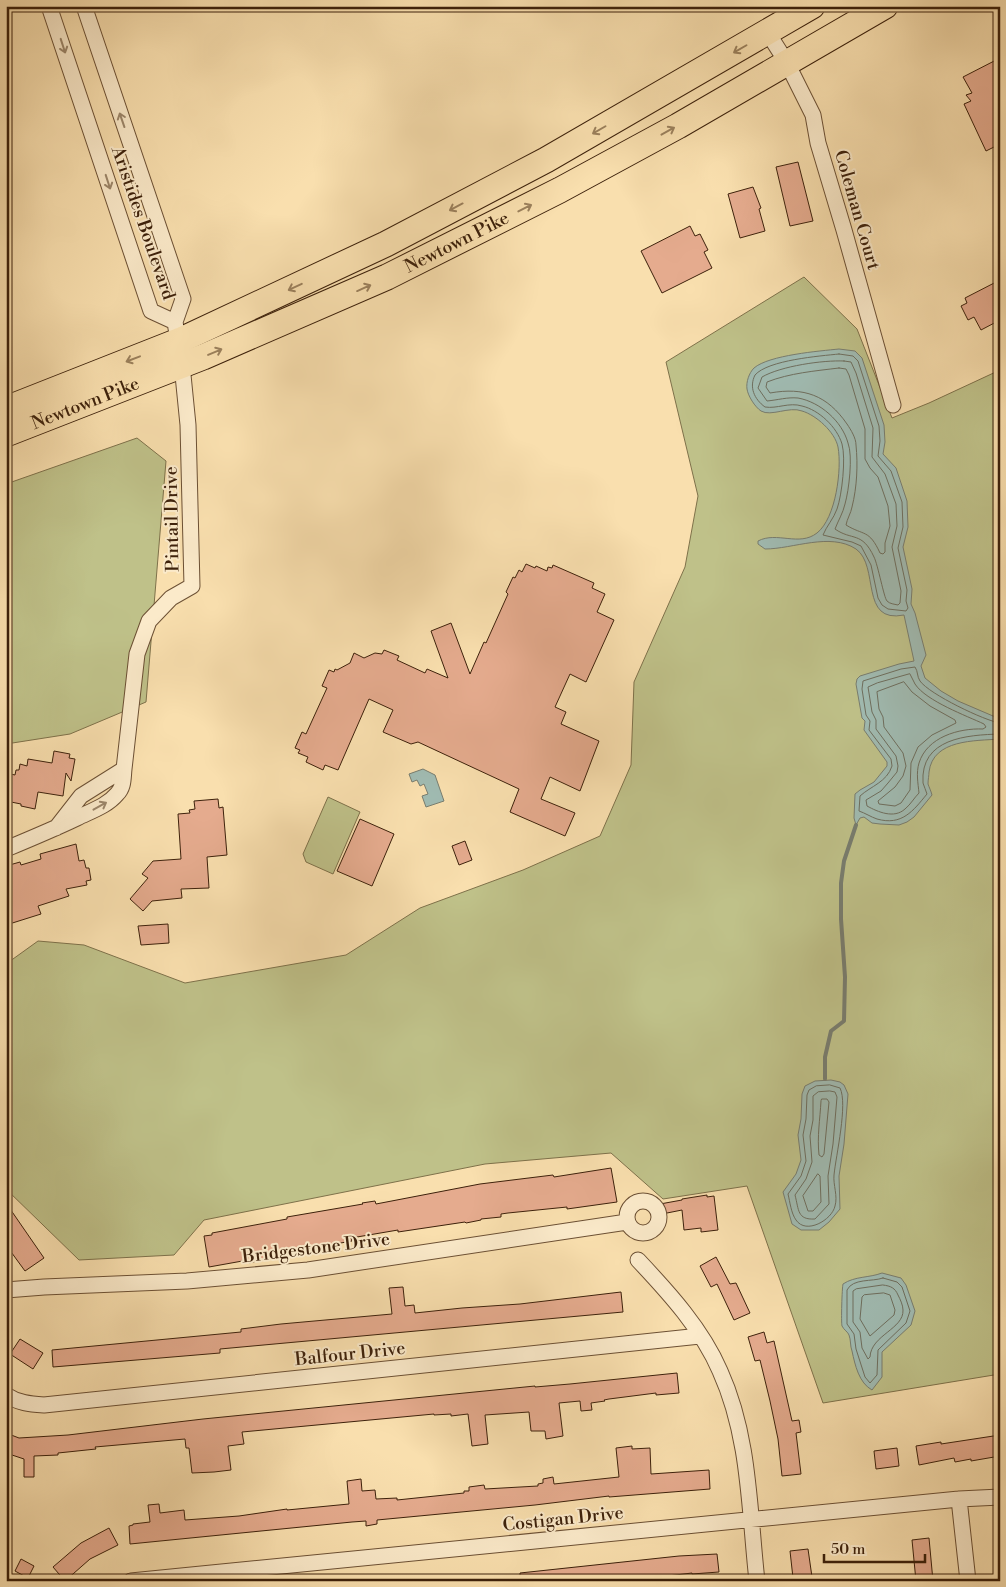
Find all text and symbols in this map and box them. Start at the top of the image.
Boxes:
one-way arrow [58,38,68,54]
one-way arrow [734,45,748,55]
one-way arrow [117,112,126,128]
one-way arrow [592,125,607,135]
one-way arrow [661,126,676,136]
street label: Aristides Boulevard [106,142,180,304]
street label: Coleman Court [829,147,885,273]
one-way arrow [103,173,113,189]
one-way arrow [449,202,464,212]
one-way arrow [517,203,532,212]
street label: Newtown Pike [400,206,513,278]
one-way arrow [288,282,303,292]
one-way arrow [356,282,371,292]
one-way arrow [207,347,222,357]
one-way arrow [126,355,141,364]
street label: Newtown Pike [28,372,142,435]
street label: Pintail Drive [160,466,184,572]
one-way arrow [92,801,107,811]
street label: Bridgestone Drive [240,1228,391,1269]
street label: Balfour Drive [293,1337,406,1371]
street label: Costigan Drive [501,1501,625,1537]
scale bar [824,1532,925,1564]
text: 50 m [831,1540,865,1559]

